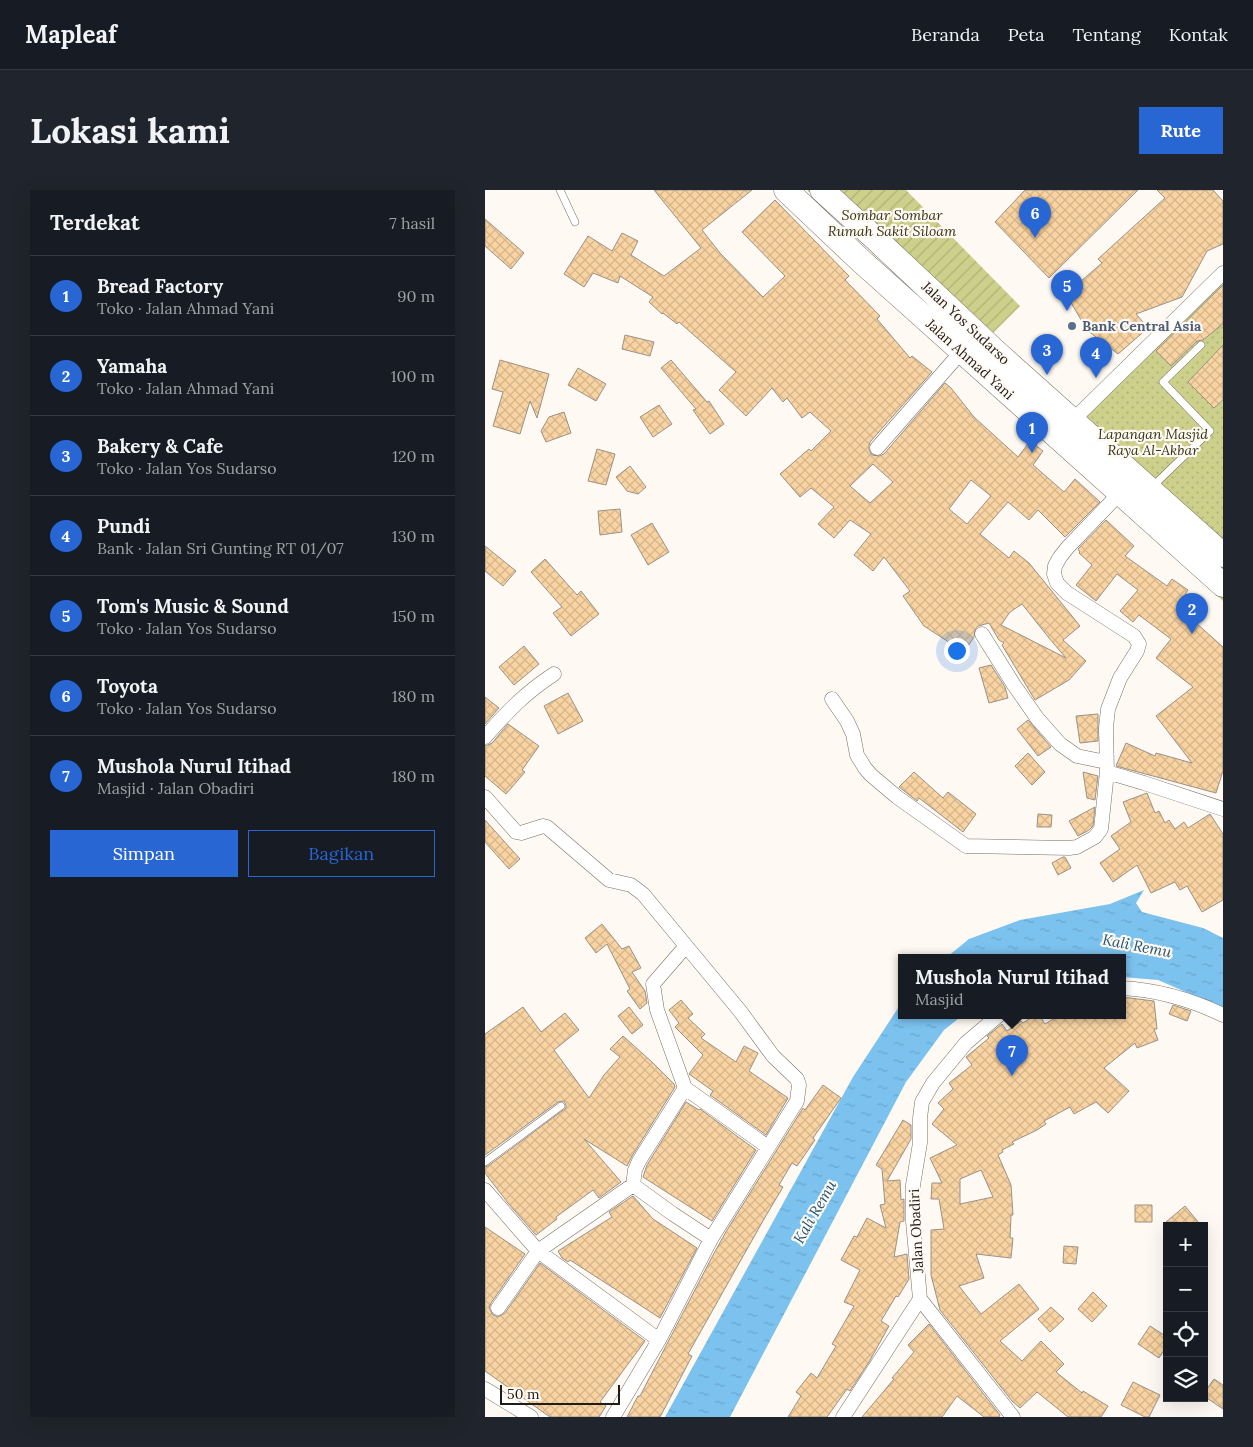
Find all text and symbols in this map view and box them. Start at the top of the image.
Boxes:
text: Mapleaf [25,19,117,50]
text: Beranda [911,23,980,46]
text: Peta [1008,23,1044,46]
text: Tentang [1072,23,1141,46]
text: Kontak [1169,23,1228,46]
button: Rute [1139,107,1223,154]
text: Lokasi kami [30,108,230,153]
pin: 6 [1019,197,1051,238]
park label: Sombar Sombar Rumah Sakit Siloam [828,206,957,240]
text: Terdekat [50,209,140,236]
text: 7 hasil [389,213,435,233]
pin: 5 [1051,270,1083,311]
text: Bread Factory [97,274,223,298]
street label: Jalan Yos Sudarso [917,277,1014,369]
text: 1 [63,286,69,306]
text: 90 m [397,286,435,306]
text: Toko · Jalan Ahmad Yani [97,298,274,318]
street label: Jalan Ahmad Yani [922,314,1018,403]
place label: Bank Central Asia [1082,317,1202,335]
marker: Bank Central Asia [1066,320,1078,332]
pin: 3 [1031,334,1063,375]
pin: 4 [1080,337,1112,378]
text: Yamaha [97,354,167,378]
text: 2 [62,366,70,386]
text: 100 m [391,366,435,386]
text: Toko · Jalan Ahmad Yani [97,378,274,398]
pin: 1 [1016,412,1048,453]
park label: Lapangan Masjid Raya Al-Akbar [1098,425,1208,459]
text: Bakery & Cafe [97,434,223,458]
text: 3 [62,446,70,466]
text: 120 m [392,446,435,466]
text: Toko · Jalan Yos Sudarso [97,458,277,478]
text: Pundi [97,514,151,538]
text: 4 [62,526,70,546]
text: 130 m [392,526,435,546]
text: Bank · Jalan Sri Gunting RT 01/07 [97,538,344,558]
pin: 2 [1176,593,1208,634]
text: Tom's Music & Sound [97,594,289,618]
text: 5 [62,606,70,626]
text: 150 m [392,606,435,626]
text: Toko · Jalan Yos Sudarso [97,618,277,638]
your location [944,638,970,664]
text: Toyota [97,674,158,698]
text: 6 [61,686,71,706]
text: 180 m [392,686,435,706]
text: Toko · Jalan Yos Sudarso [97,698,277,718]
text: Mushola Nurul Itihad [97,754,291,778]
text: 7 [62,766,70,786]
text: 180 m [392,766,435,786]
text: Masjid · Jalan Obadiri [97,778,254,798]
button: Simpan [50,830,238,877]
button: Bagikan [248,830,435,877]
water label: Kali Remu [1101,930,1173,961]
popup [898,954,1126,1019]
text: Mushola Nurul Itihad [915,965,1109,989]
text: Masjid [915,989,964,1009]
pin: 7 [996,1035,1028,1076]
water label: Kali Remu [789,1177,840,1247]
street label: Jalan Obadiri [905,1188,927,1275]
map controls [1163,1222,1208,1402]
button: + [1163,1222,1208,1267]
button: − [1163,1267,1208,1312]
button: locate [1163,1312,1208,1357]
button: layers [1163,1357,1208,1402]
scale bar [500,1382,620,1405]
text: 50 m [507,1385,540,1403]

